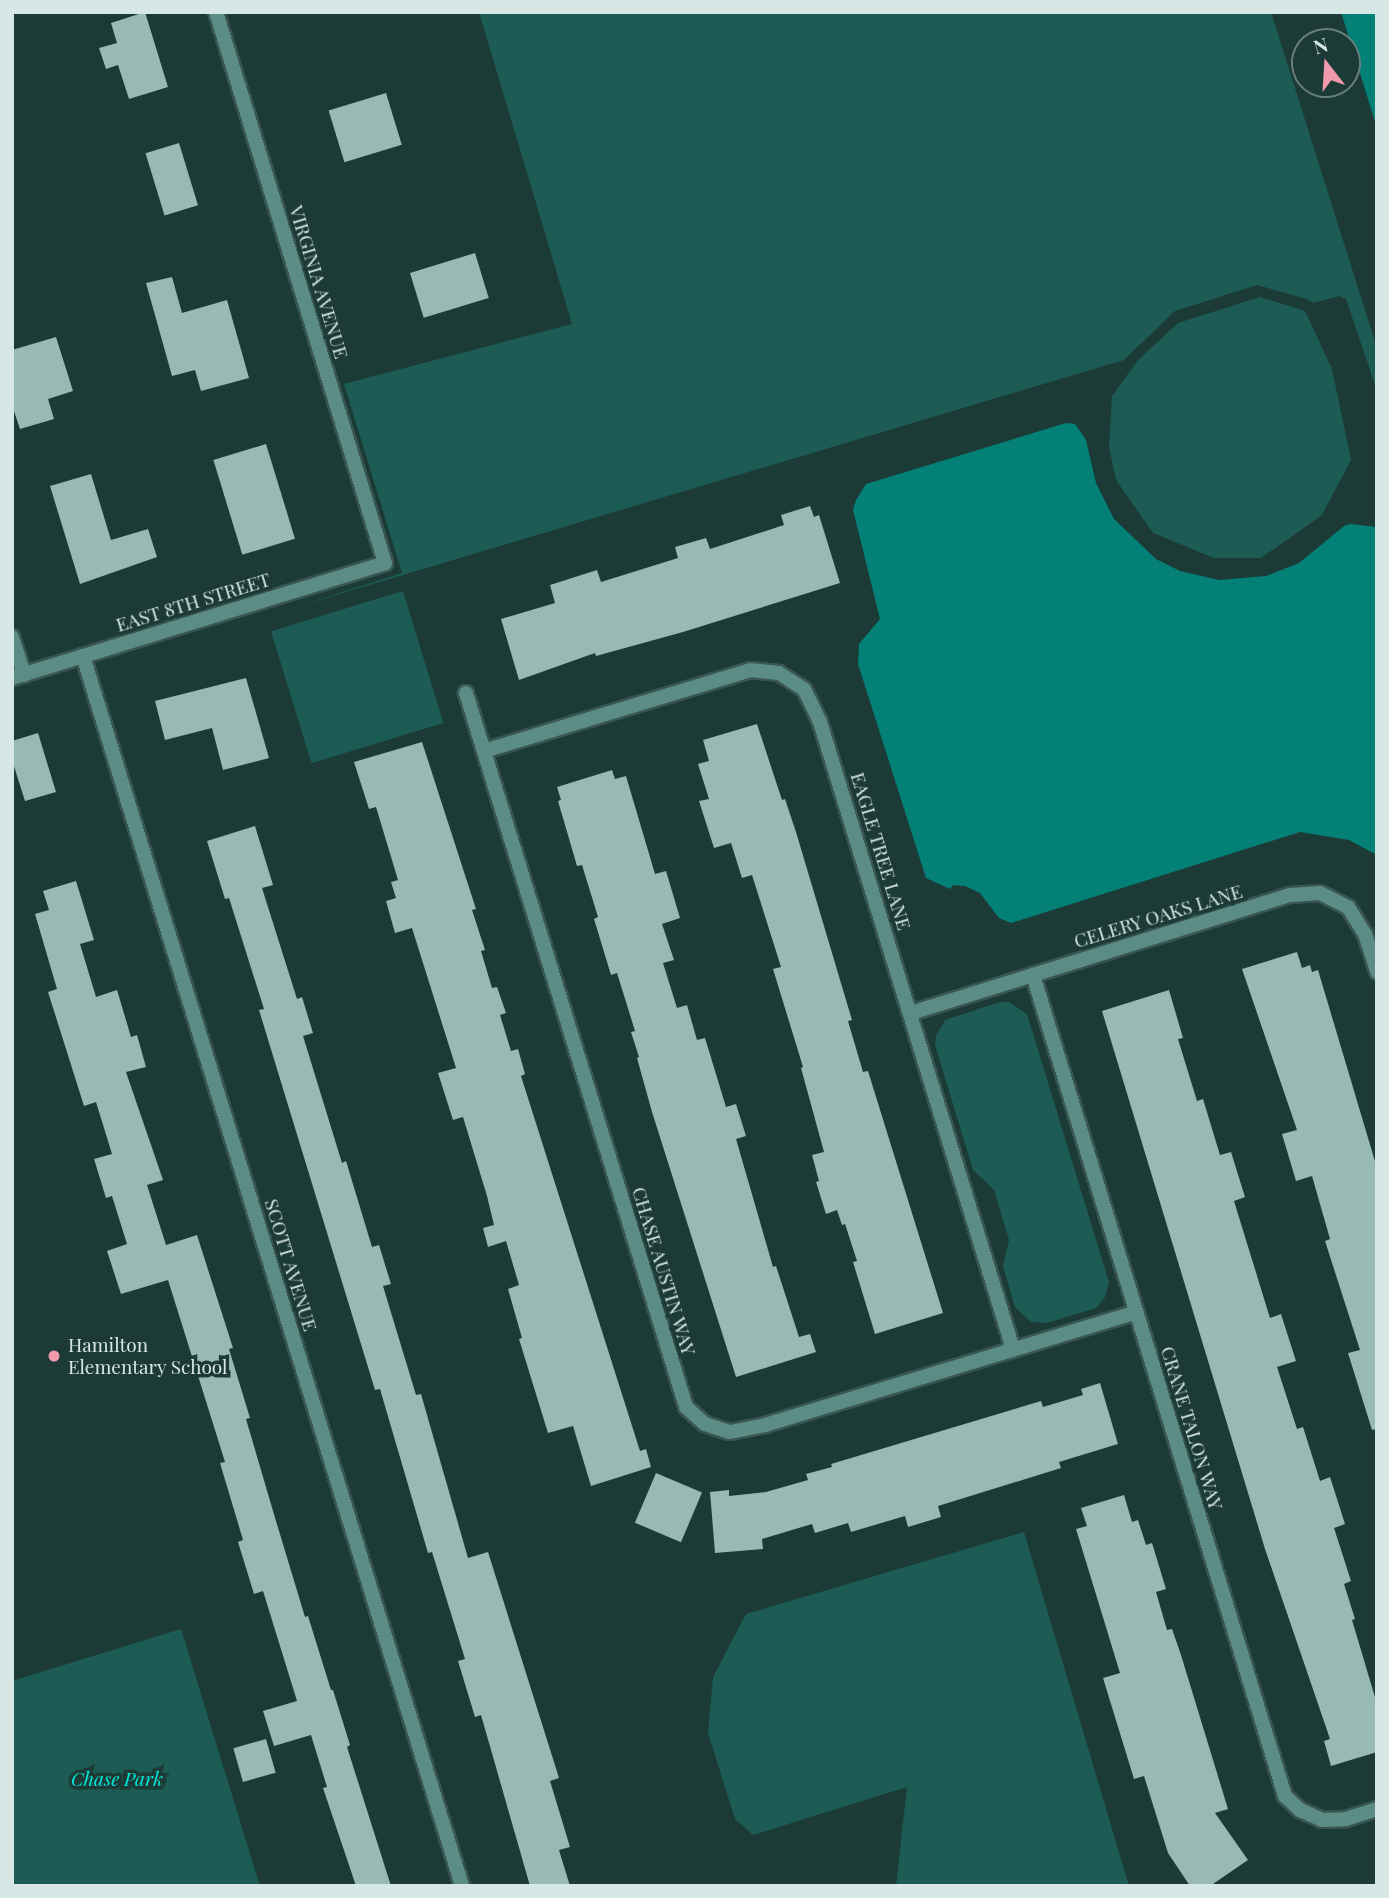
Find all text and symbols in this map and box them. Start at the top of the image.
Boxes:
north arrow [1291,28,1361,98]
text: N [1310,30,1331,59]
street label: VIRGINIA AVENUE [285,202,353,362]
street label: EAST 8TH STREET [113,568,273,636]
street label: EAGLE TREE LANE [846,769,916,933]
street label: CELERY OAKS LANE [1071,879,1245,953]
street label: CHASE AUSTIN WAY [627,1184,701,1358]
street label: SCOTT AVENUE [260,1196,322,1334]
place label: Hamilton Elementary School [68,1334,228,1378]
street label: CRANE TALON WAY [1156,1343,1228,1513]
marker: Hamilton Elementary School [46,1348,62,1364]
park label: Chase Park [71,1768,163,1790]

